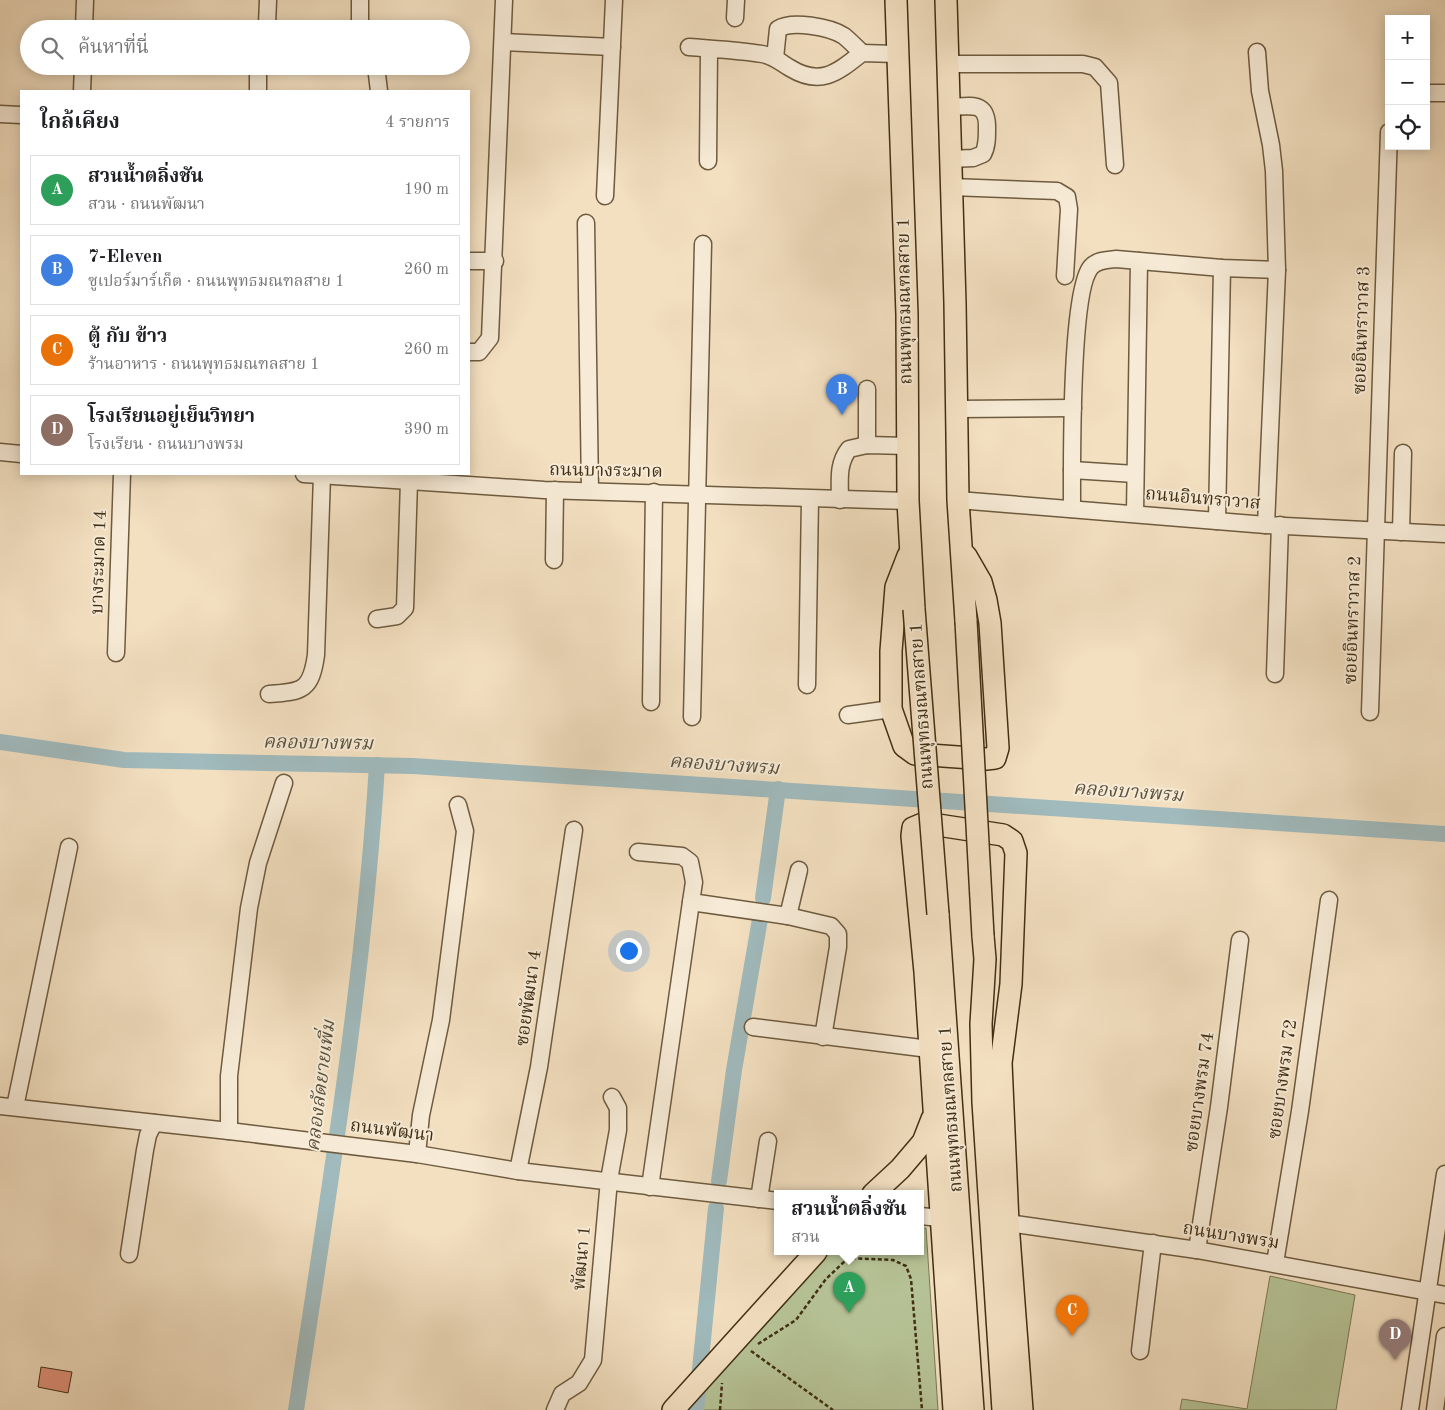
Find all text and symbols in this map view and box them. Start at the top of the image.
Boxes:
map controls [1385,15,1430,150]
button: + [1385,15,1430,60]
search box [20,20,470,75]
icon: search [38,34,66,62]
text: ค้นหาที่นี่ [78,39,149,58]
button: − [1385,60,1430,105]
button: locate [1385,105,1430,150]
text: ใกล้เคียง [40,112,120,133]
text: 4 รายการ [385,115,450,131]
text: สวนน้ำตลิ่งชัน [88,168,204,187]
text: A [51,182,63,198]
text: 190 m [404,182,449,198]
text: สวน · ถนนพัฒนา [88,197,205,213]
street label: ถนนพุทธมณฑลสาย 1 [895,217,917,385]
text: 7-Eleven [88,248,163,267]
text: B [51,262,63,278]
text: 260 m [404,262,449,278]
street label: ซอยอินทราวาส 3 [1351,265,1373,395]
text: ซูเปอร์มาร์เก็ต · ถนนพุทธมณฑลสาย 1 [88,274,344,290]
text: ตู้ กับ ข้าว [88,328,167,347]
text: C [52,342,62,358]
text: 260 m [404,342,449,358]
text: ร้านอาหาร · ถนนพุทธมณฑลสาย 1 [88,357,320,373]
pin: B [826,374,858,415]
text: โรงเรียนอยู่เย็นวิทยา [88,408,255,427]
text: D [51,422,63,438]
text: 390 m [404,422,449,438]
text: โรงเรียน · ถนนบางพรม [88,437,244,453]
street label: ถนนบางระมาด [549,461,663,481]
street label: ถนนอินทราวาส [1145,485,1261,513]
street label: บางระมาด 14 [88,509,110,615]
street label: ซอยอินทราวาส 2 [1342,555,1364,685]
street label: ถนนพุทธมณฑลสาย 1 [907,622,939,790]
water label: คลองบางพรม [263,734,375,754]
water label: คลองบางพรม [668,753,781,779]
water label: คลองบางพรม [1072,780,1185,806]
your location [616,938,642,964]
street label: ซอยพัฒนา 4 [512,949,545,1047]
water label: คลองลัดยายเพิ่ม [298,1017,340,1153]
street label: ซอยบางพรม 72 [1266,1018,1300,1140]
street label: ถนนพุทธมณฑลสาย 1 [936,1025,968,1193]
street label: ซอยบางพรม 74 [1183,1031,1217,1153]
street label: ถนนพัฒนา [349,1116,435,1145]
popup [774,1190,924,1255]
text: สวนน้ำตลิ่งชัน [791,1201,907,1220]
street label: ถนนบางพรม [1181,1219,1281,1253]
street label: พัฒนา 1 [569,1225,594,1291]
text: สวน [791,1230,820,1246]
pin: A [833,1272,865,1313]
pin: C [1056,1295,1088,1336]
pin: D [1379,1319,1411,1360]

